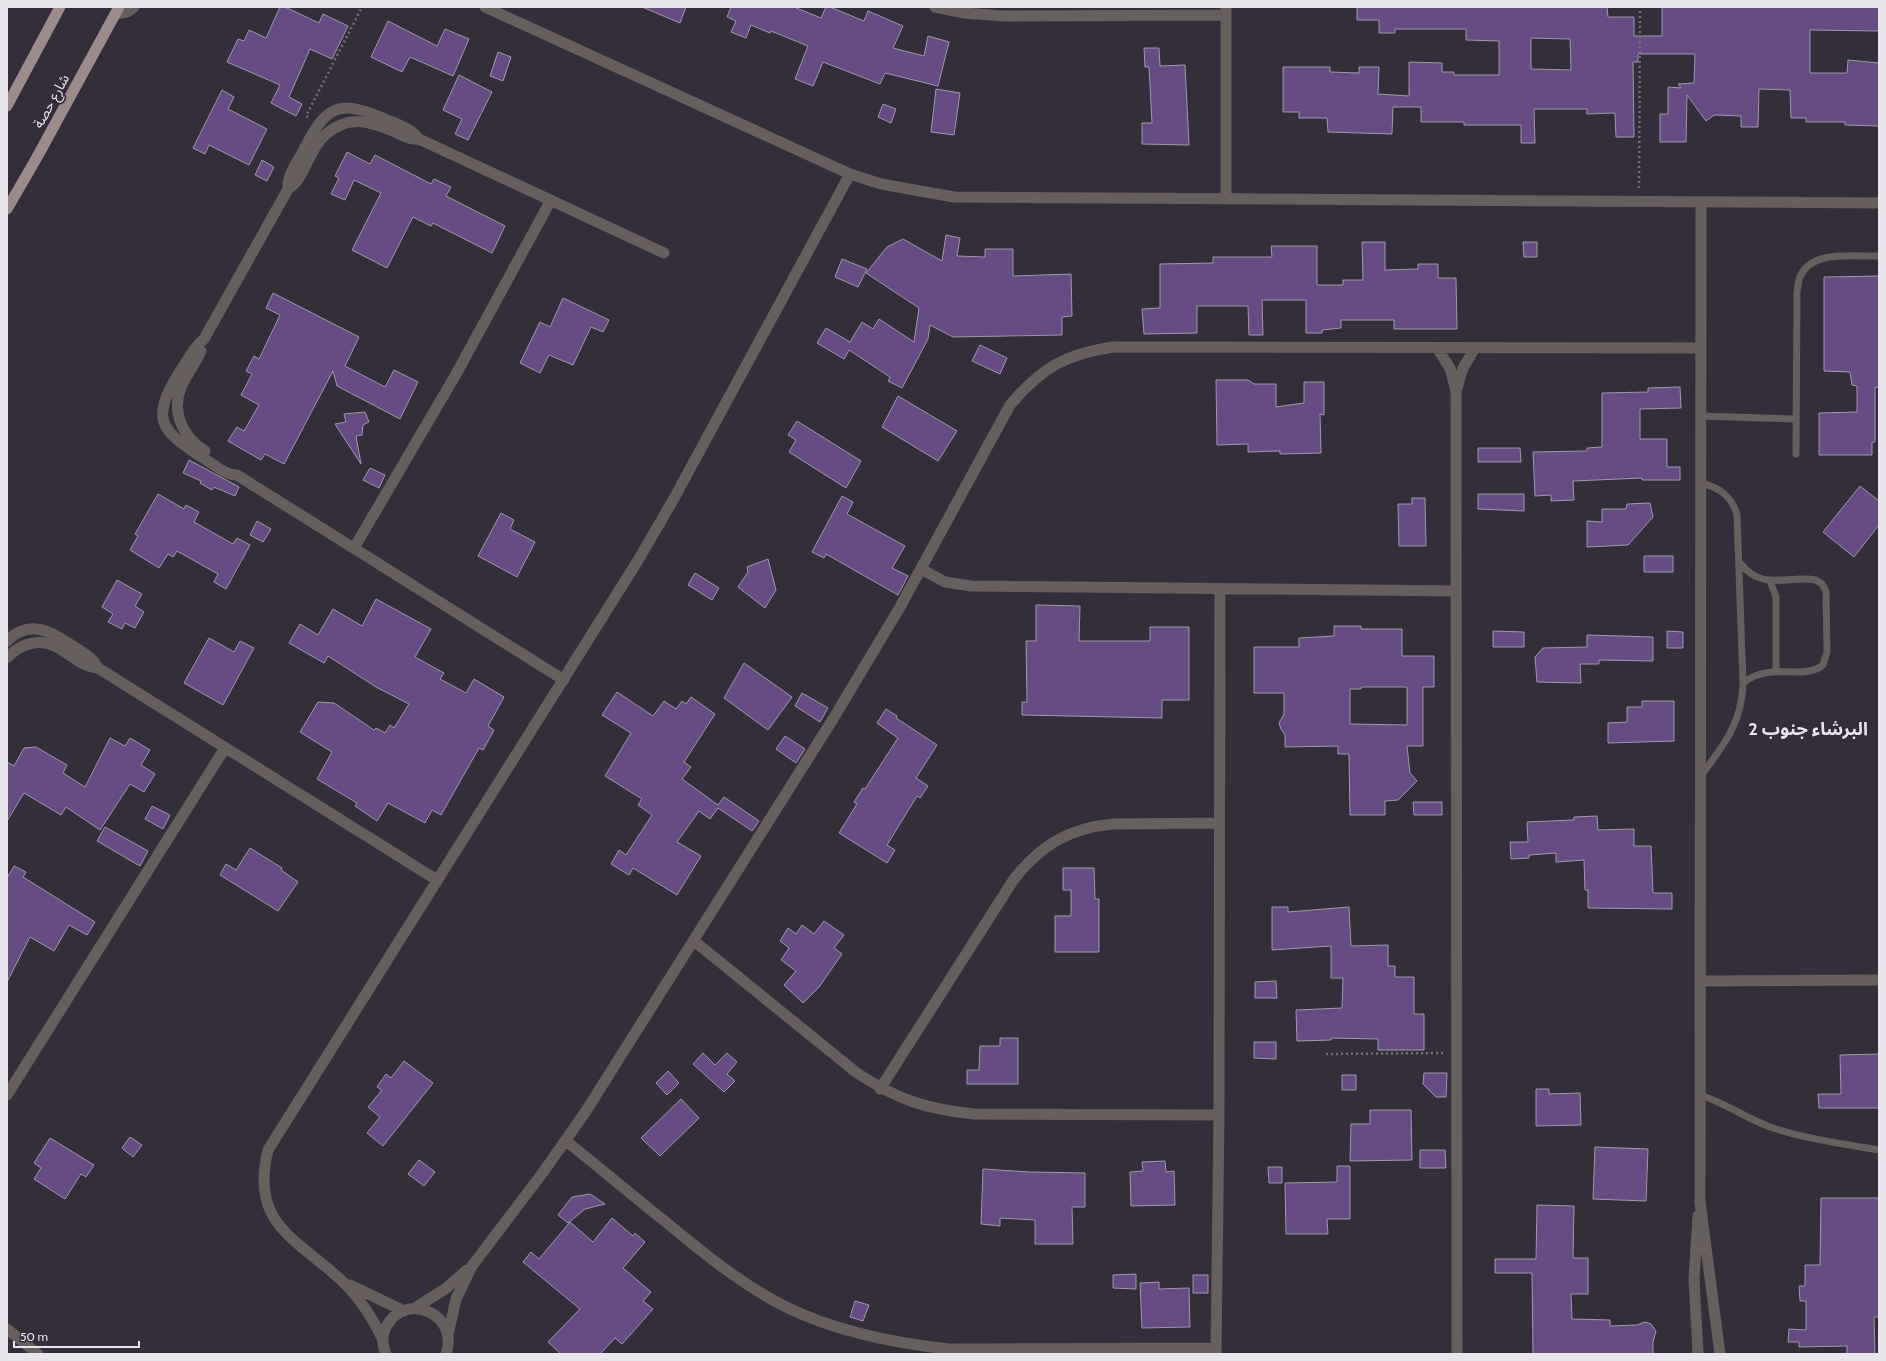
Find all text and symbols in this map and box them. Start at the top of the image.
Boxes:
street label: شارع حصة [29,71,75,132]
district label: البرشاء جنوب 2 [1748,718,1868,740]
scale bar [14,1323,139,1349]
text: 50 m [20,1329,48,1344]

